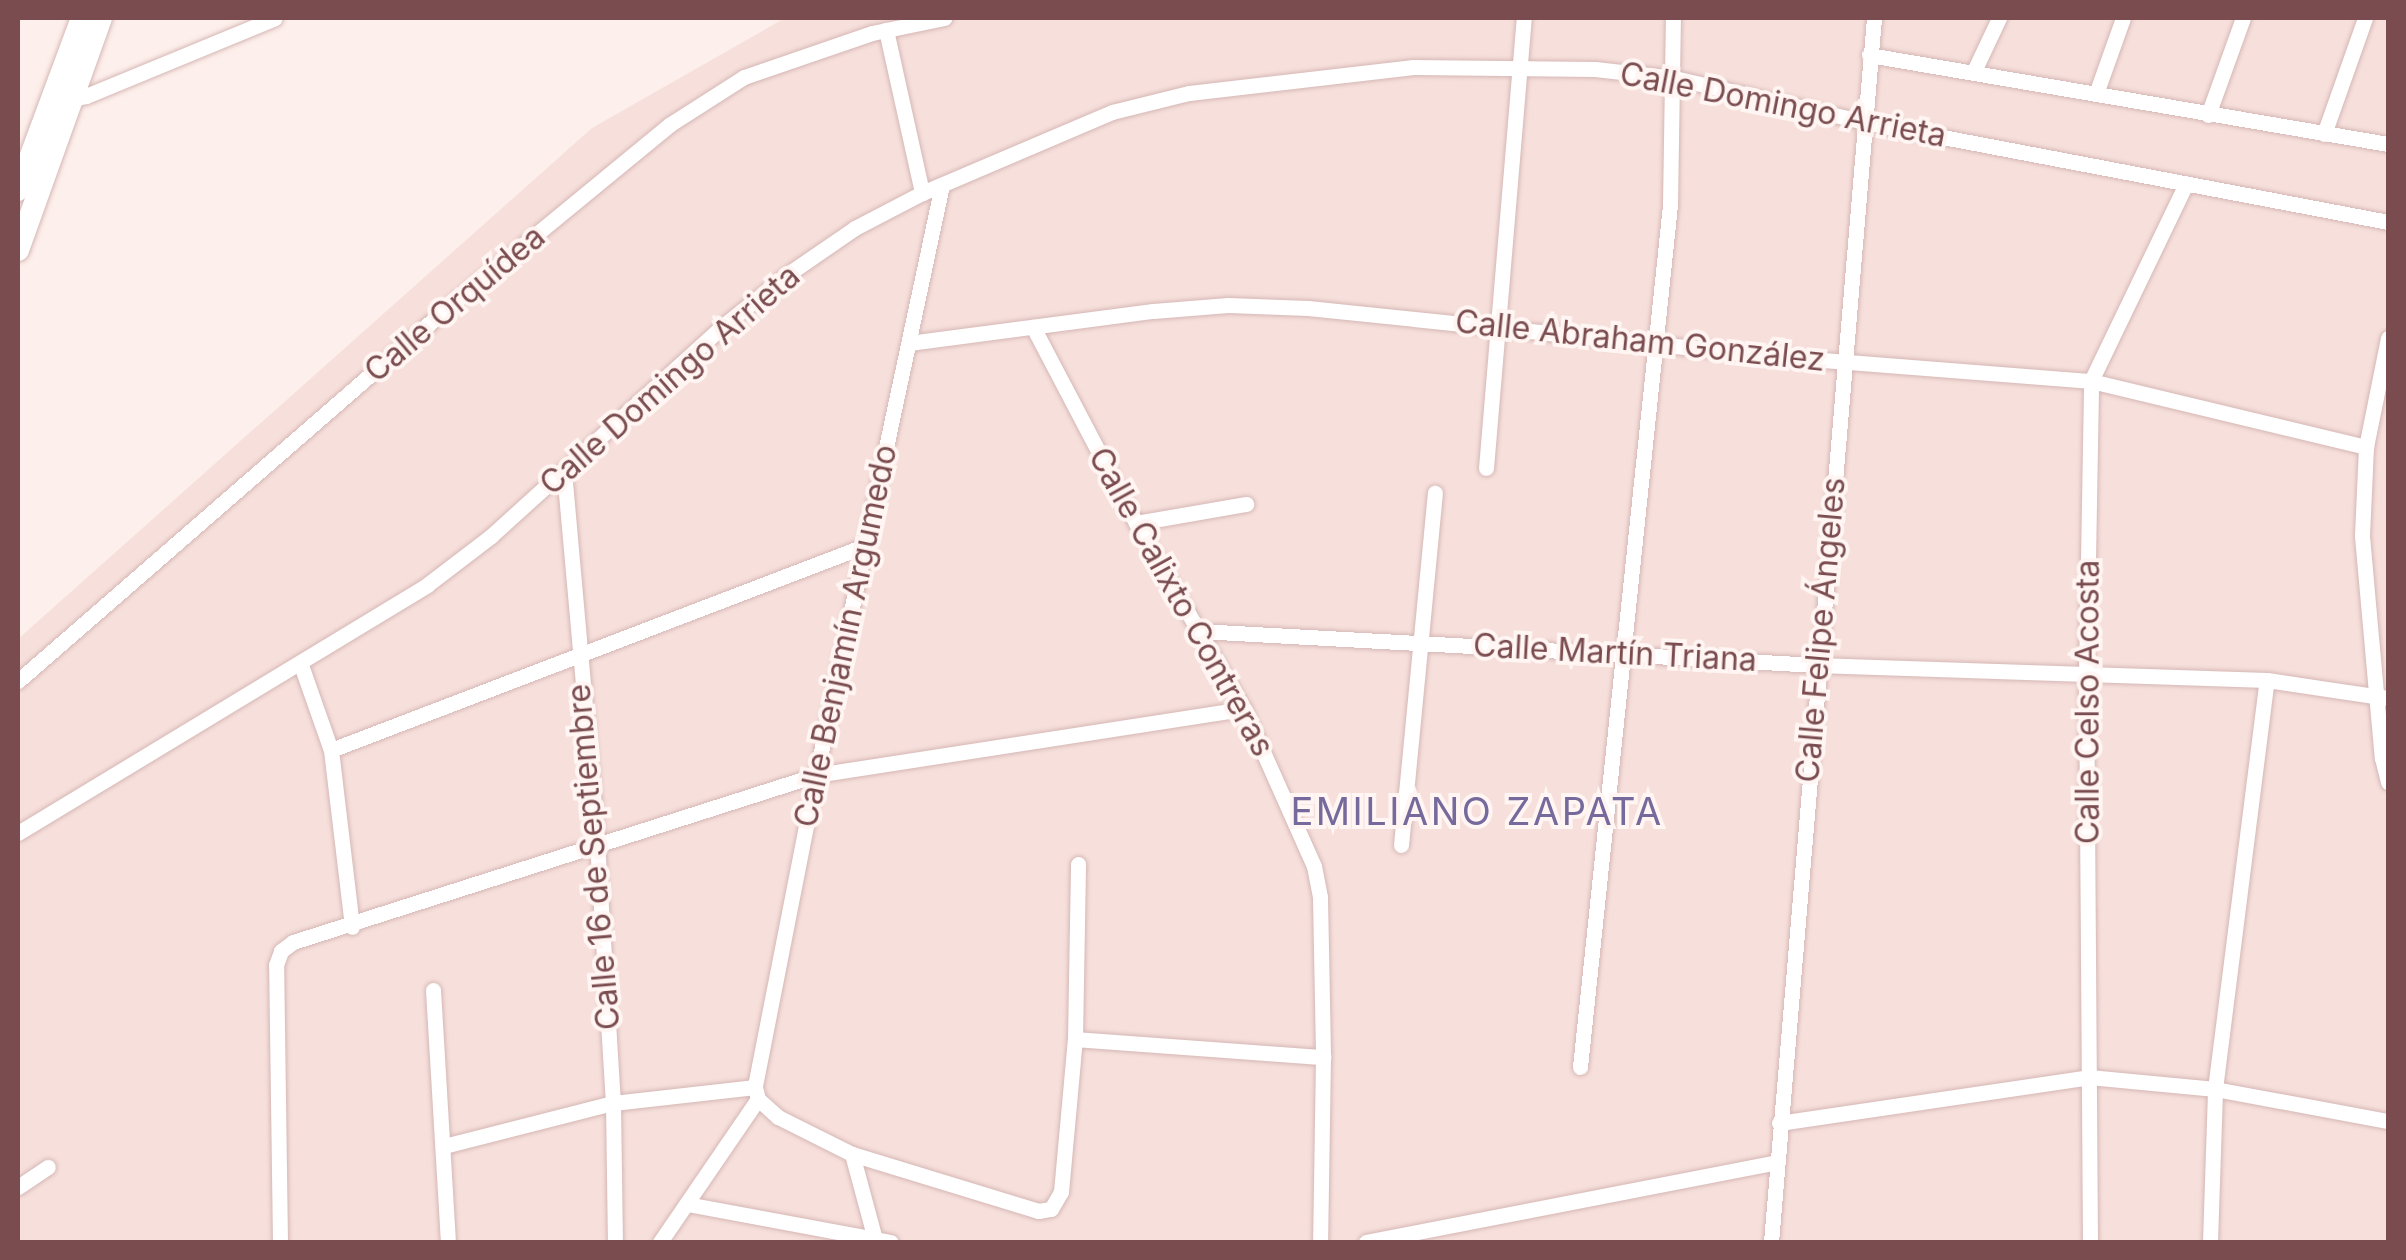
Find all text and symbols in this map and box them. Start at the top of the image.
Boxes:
street label: Calle Domingo Arrieta [1617,55,1949,155]
street label: Calle Orquídea [357,218,553,390]
street label: Calle Domingo Arrieta [532,257,808,503]
street label: Calle Abraham González [1453,302,1827,380]
street label: Calle Benjamín Argumedo [787,441,905,831]
street label: Calle Calixto Contreras [1080,441,1282,763]
street label: Calle Felipe Ángeles [1789,476,1853,784]
street label: Calle Celso Acosta [2069,560,2107,844]
street label: Calle Martín Triana [1472,626,1758,680]
street label: Calle 16 de Septiembre [560,682,628,1032]
district label: EMILIANO ZAPATA [1290,789,1664,835]

